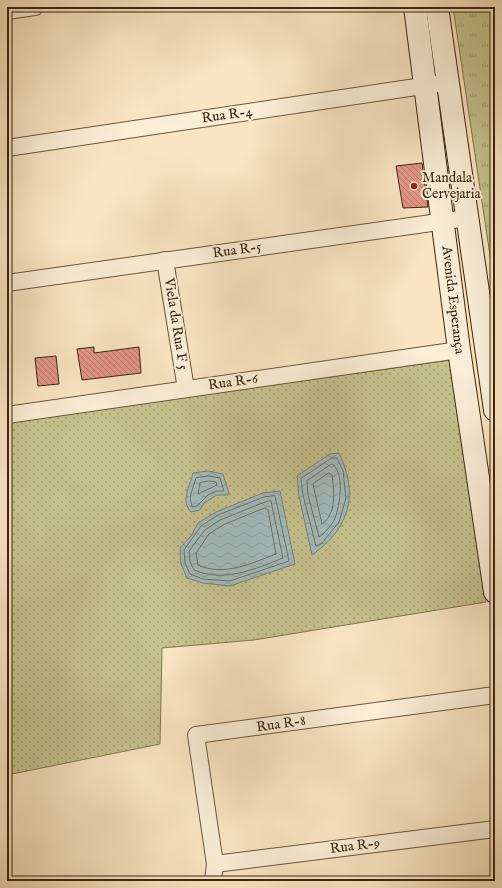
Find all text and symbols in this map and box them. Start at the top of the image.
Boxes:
street label: Rua R-4 [201,103,254,127]
place label: Mandala Cervejaria [422,169,481,203]
marker: Mandala Cervejaria [409,181,419,191]
street label: Rua R-5 [211,238,263,262]
street label: Avenida Esperança [437,244,469,356]
street label: Viela da Rua F 5 [160,276,192,371]
street label: Rua R-6 [207,369,260,394]
street label: Rua R-8 [255,712,307,736]
street label: Rua R-9 [329,834,381,858]

